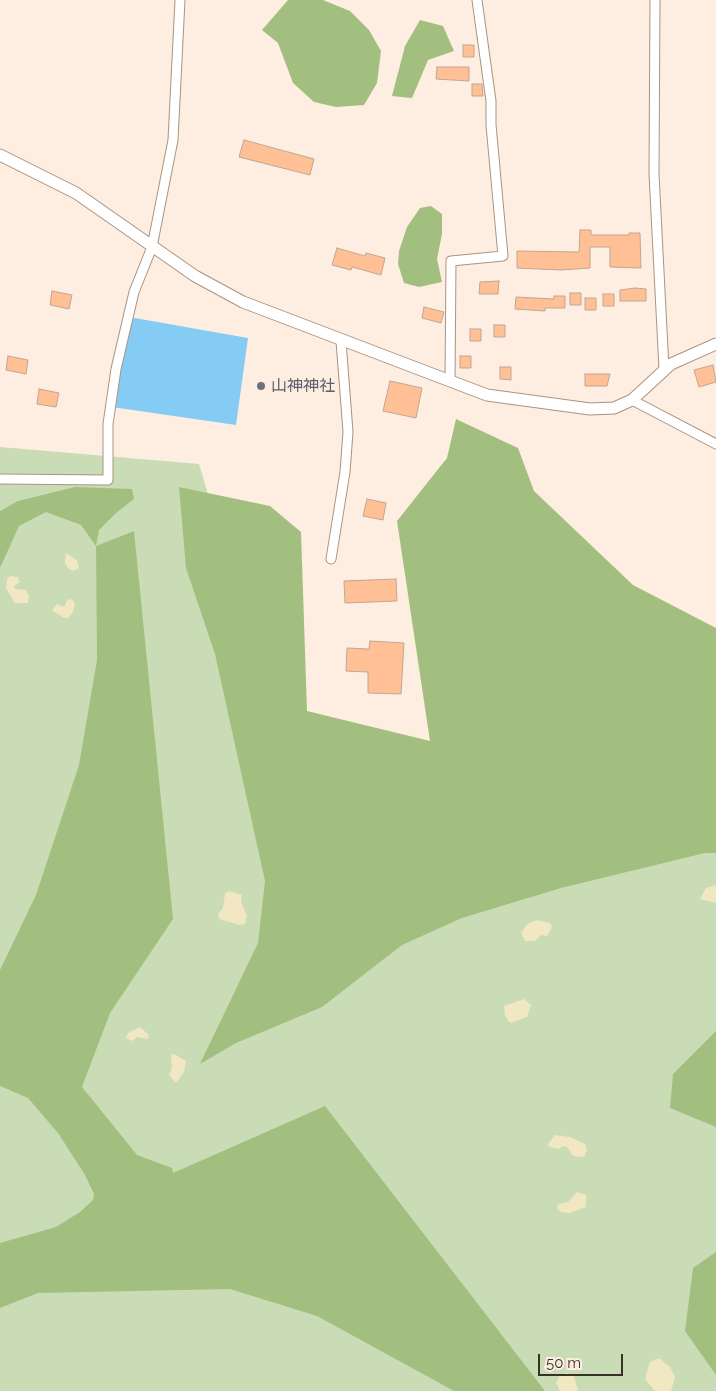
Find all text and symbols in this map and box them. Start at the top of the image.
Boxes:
place label: 山神神社 [271,376,335,396]
marker: 山神神社 [255,380,267,392]
scale bar [541,1344,626,1376]
text: 50 m [546,1354,581,1372]

